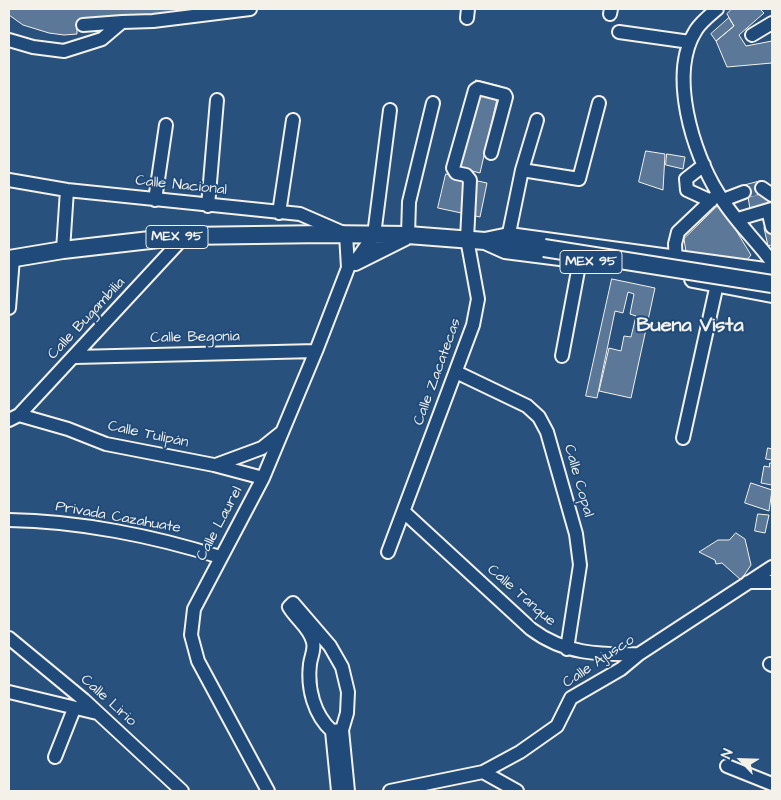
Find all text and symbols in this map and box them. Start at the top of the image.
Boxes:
street label: Calle Nacional [134,172,228,200]
road number: MEX 95 [146,226,208,248]
road number: MEX 95 [560,250,622,274]
street label: Calle Bugambilia [44,274,130,364]
district label: Buena Vista [636,315,744,339]
street label: Calle Zacatecas [410,316,466,428]
street label: Calle Begonia [150,328,240,348]
street label: Calle Tulipán [106,418,190,452]
street label: Calle Copal [559,443,597,519]
street label: Calle Laurel [193,484,247,564]
street label: Privada Cazahuate [54,498,182,538]
street label: Calle Tanque [483,561,559,631]
street label: Calle Ajusco [560,631,638,693]
street label: Calle Lirio [76,671,140,731]
north arrow [716,735,766,785]
text: N [716,746,738,762]

